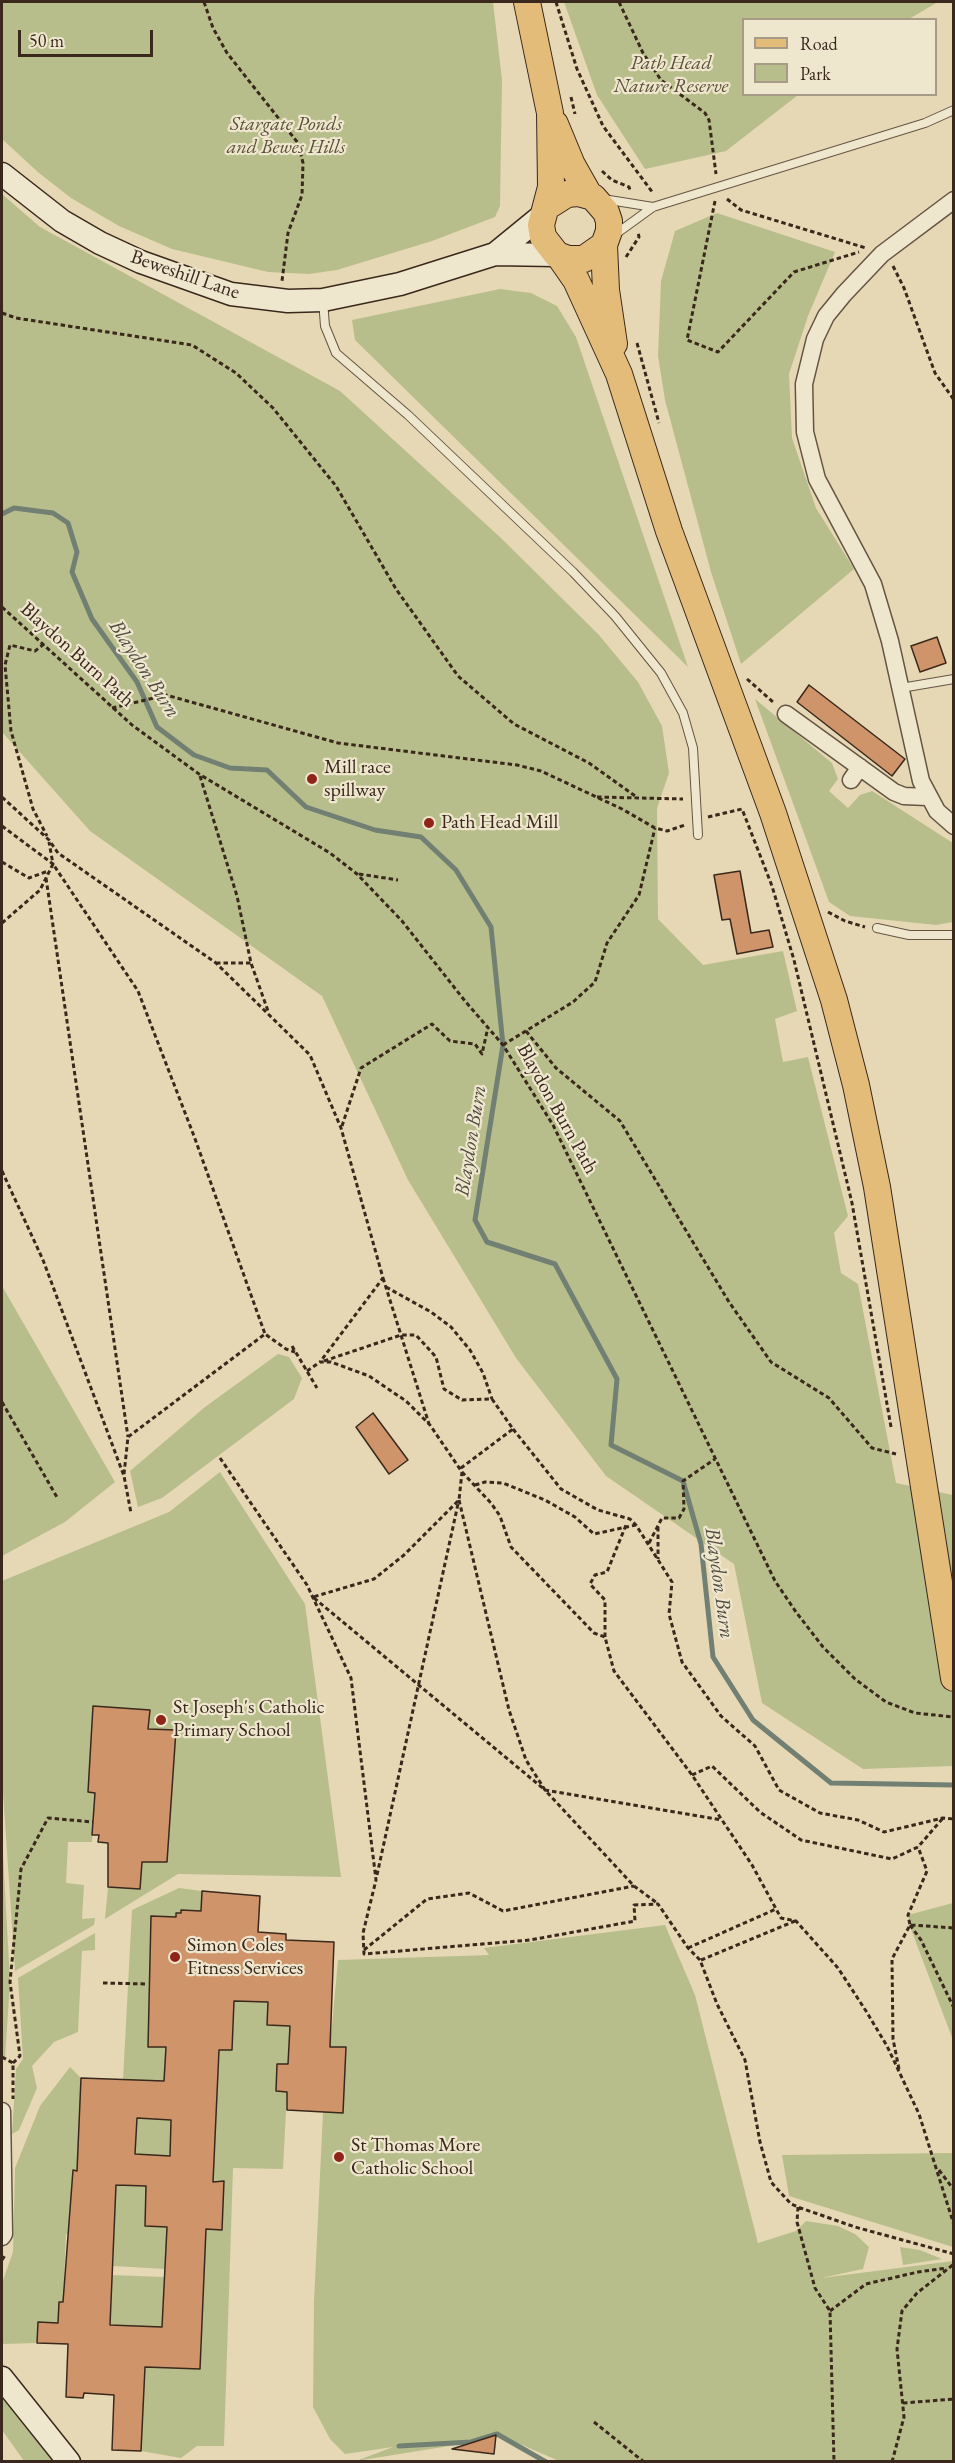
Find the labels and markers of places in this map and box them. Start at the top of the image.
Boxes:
place label: Mill race spillway [324,756,391,803]
marker: Mill race spillway [305,772,319,786]
place label: Path Head Mill [441,811,558,835]
marker: Path Head Mill [422,816,436,830]
place label: St Joseph's Catholic Primary School [173,1696,325,1743]
marker: St Joseph's Catholic Primary School [154,1713,168,1727]
place label: Simon Coles Fitness Services [187,1934,303,1981]
marker: Simon Coles Fitness Services [168,1950,182,1964]
place label: St Thomas More Catholic School [351,2134,480,2181]
marker: St Thomas More Catholic School [332,2150,346,2164]

